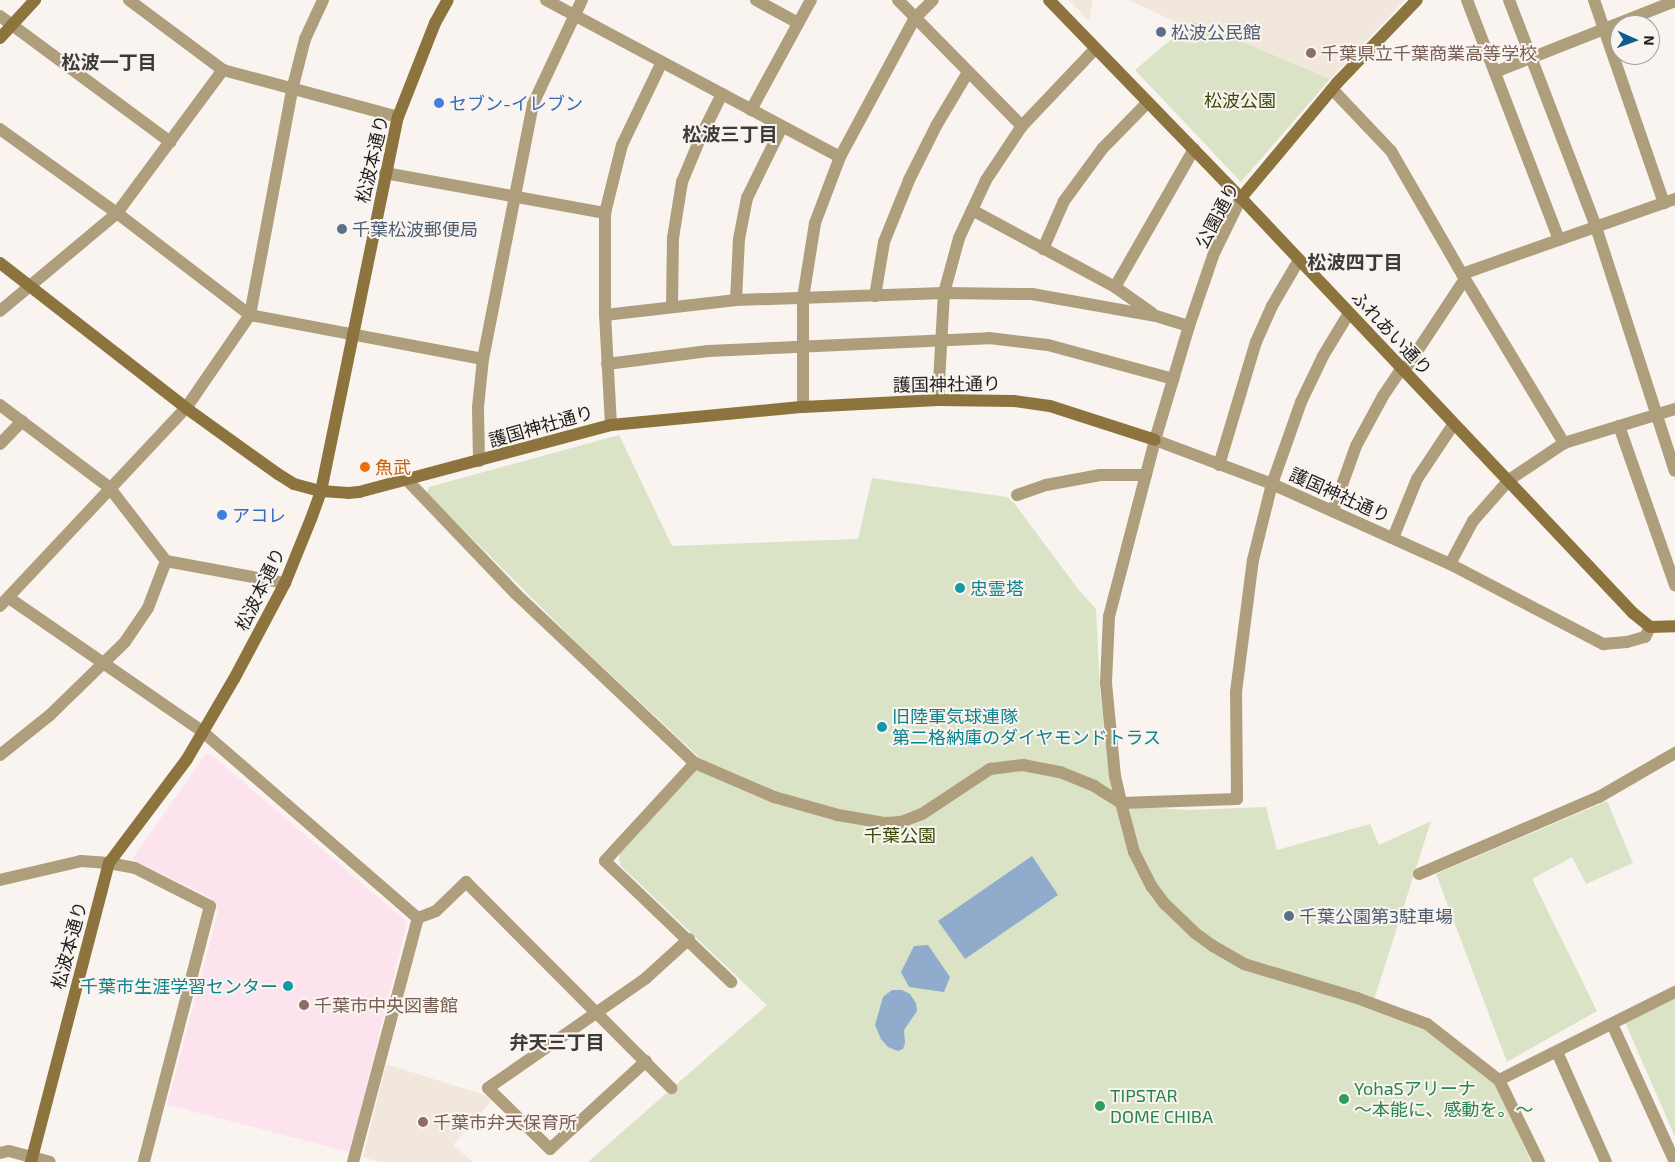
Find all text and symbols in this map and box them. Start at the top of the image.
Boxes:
north arrow [1610,15,1660,65]
place label: 松波公民館 [1171,21,1261,43]
marker: 松波公民館 [1155,26,1167,38]
text: N [1641,35,1658,46]
place label: 千葉県立千葉商業高等学校 [1321,42,1537,64]
marker: 千葉県立千葉商業高等学校 [1305,47,1317,59]
district label: 松波一丁目 [62,51,156,73]
park label: 松波公園 [1204,89,1276,111]
place label: セブン-イレブン [449,92,583,114]
marker: セブン-イレブン [433,97,445,109]
street label: 松波本通り [351,113,393,205]
district label: 松波三丁目 [683,123,777,145]
street label: 公園通り [1191,178,1243,252]
place label: 千葉松波郵便局 [352,218,478,240]
marker: 千葉松波郵便局 [336,223,348,235]
district label: 松波四丁目 [1308,251,1402,273]
street label: ふれあい通り [1347,286,1437,380]
street label: 護国神社通り [893,372,1001,396]
street label: 護国神社通り [486,401,596,451]
place label: 魚武 [375,456,411,478]
marker: 魚武 [359,461,371,473]
street label: 護国神社通り [1286,463,1394,527]
place label: アコレ [232,504,286,526]
marker: アコレ [216,509,228,521]
street label: 松波本通り [231,544,289,634]
place label: 忠霊塔 [970,577,1024,599]
marker: 忠霊塔 [954,582,966,594]
place label: 旧陸軍気球連隊 第二格納庫のダイヤモンドトラス [892,706,1162,749]
marker: 旧陸軍気球連隊 第二格納庫のダイヤモンドトラス [876,721,888,733]
park label: 千葉公園 [864,824,936,846]
street label: 松波本通り [47,899,91,991]
place label: 千葉公園第3駐車場 [1299,905,1453,927]
marker: 千葉公園第3駐車場 [1283,910,1295,922]
place label: 千葉市生涯学習センター [80,975,278,997]
marker: 千葉市生涯学習センター [282,980,294,992]
place label: 千葉市中央図書館 [314,994,458,1016]
marker: 千葉市中央図書館 [298,999,310,1011]
district label: 弁天三丁目 [510,1031,604,1053]
place label: YohaSアリーナ ～本能に、感動を。～ [1354,1078,1533,1120]
place label: TIPSTAR DOME CHIBA [1110,1085,1213,1128]
marker: YohaSアリーナ ～本能に、感動を。～ [1338,1093,1350,1105]
marker: TIPSTAR DOME CHIBA [1094,1100,1106,1112]
place label: 千葉市弁天保育所 [433,1111,577,1133]
marker: 千葉市弁天保育所 [417,1116,429,1128]

